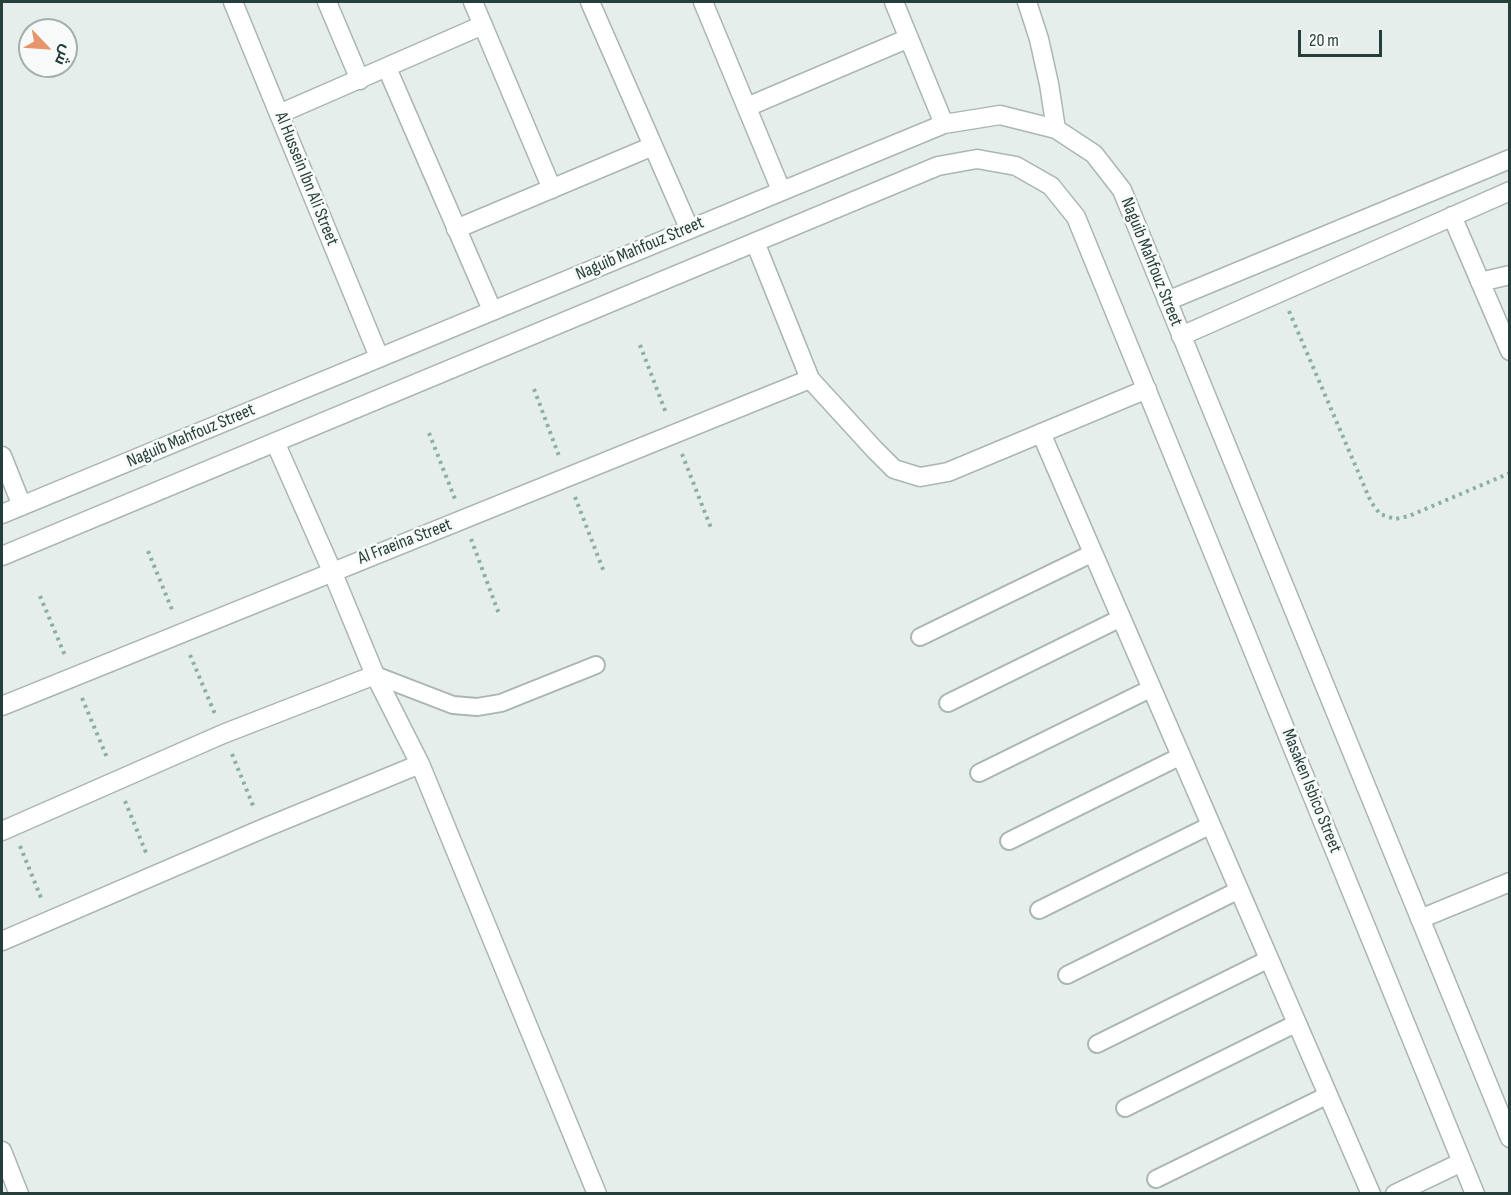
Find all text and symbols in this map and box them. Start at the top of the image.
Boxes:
north arrow [18,18,78,78]
scale bar [1301,18,1385,56]
text: 20 m [1309,30,1339,51]
text: ش [50,42,76,68]
street label: Al Hussein Ibn Ali Street [269,109,343,249]
street label: Naguib Mahfouz Street [1115,194,1187,330]
street label: Naguib Mahfouz Street [573,212,707,286]
street label: Naguib Mahfouz Street [124,399,258,473]
street label: Al Fraeina Street [355,514,455,570]
street label: Masaken Isbico Street [1276,726,1346,856]

